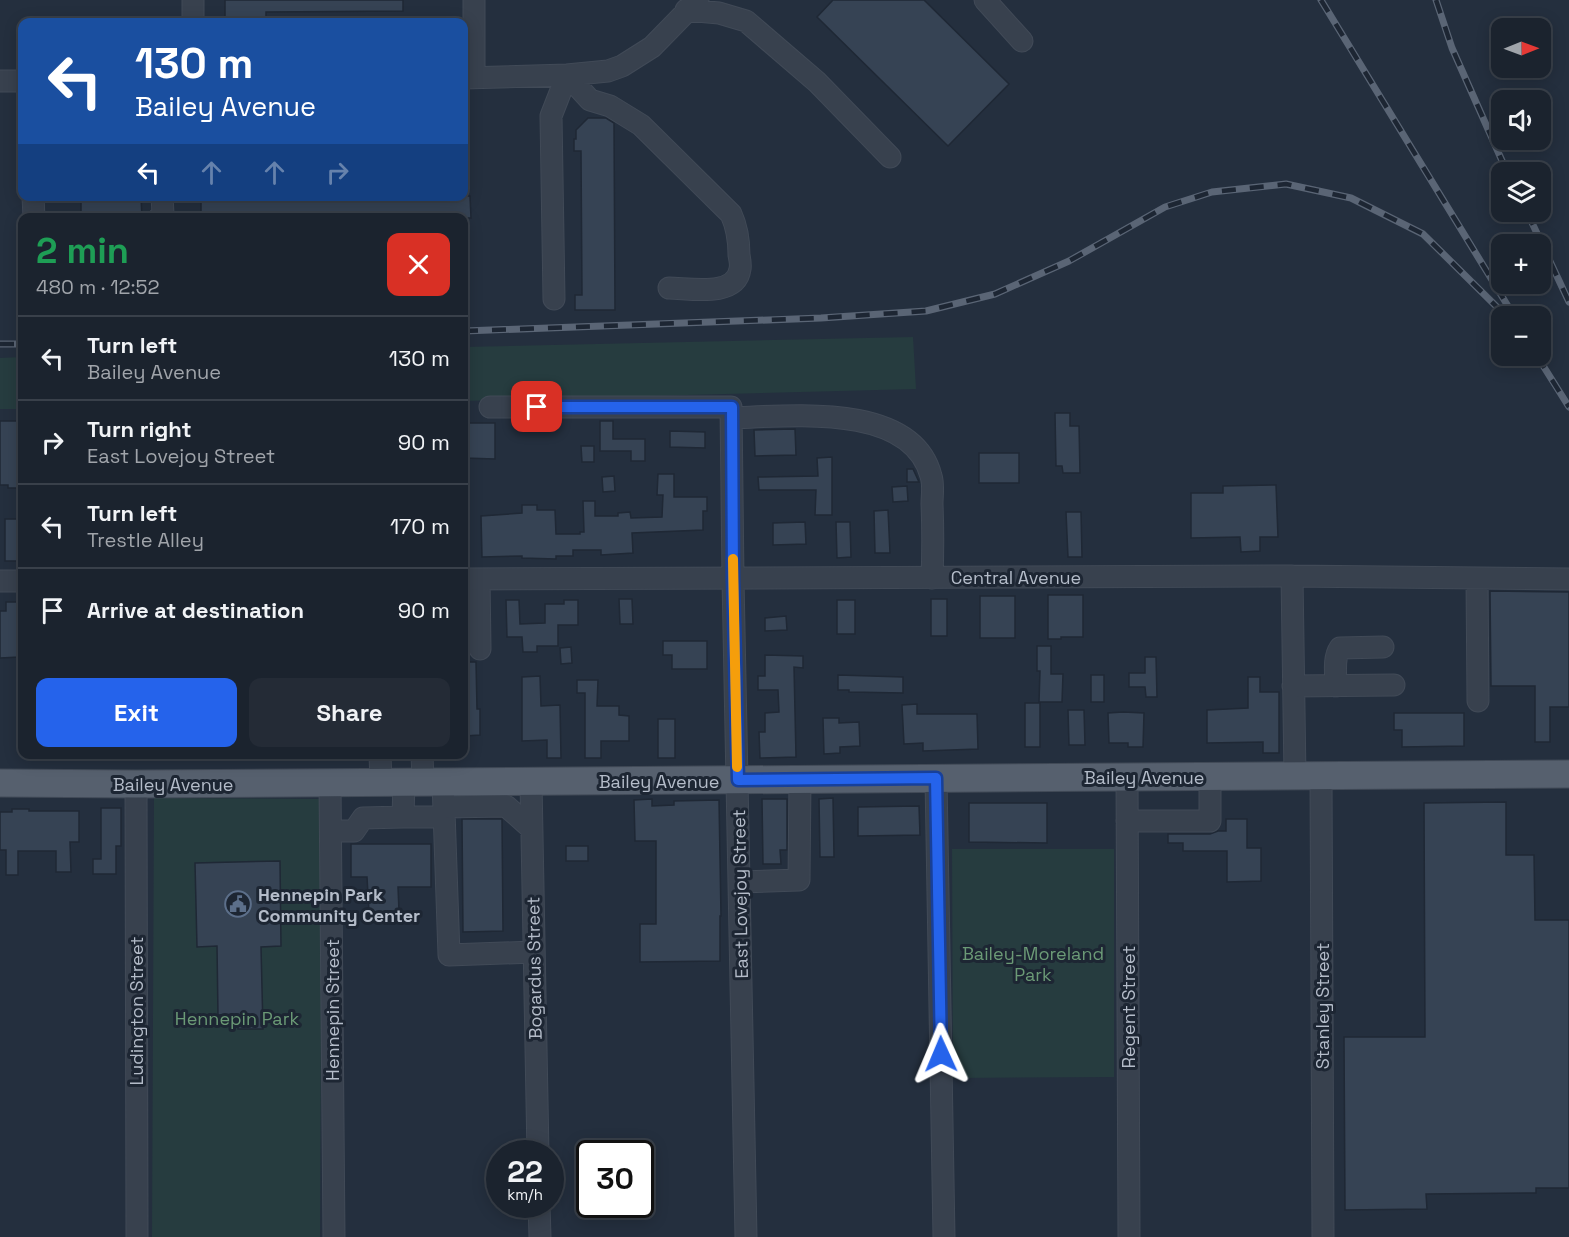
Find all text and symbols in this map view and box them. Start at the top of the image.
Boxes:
north arrow [1491,18,1551,78]
map controls [1491,18,1551,366]
text: 130 m [135,37,253,90]
icon: left [36,42,114,120]
text: Bailey Avenue [135,89,316,124]
button: sound [1491,90,1551,150]
icon: left [132,156,165,189]
icon: ahead [195,156,228,189]
icon: ahead [258,156,291,189]
icon: right [321,156,354,189]
button: layers [1491,162,1551,222]
text: 2 min [36,228,129,274]
button: close [387,233,450,296]
button: + [1491,234,1551,294]
text: 480 m · 12:52 [36,274,160,300]
button: − [1491,306,1551,366]
text: Turn left [87,331,177,359]
icon: left [36,342,69,375]
text: 130 m [389,344,450,372]
text: Bailey Avenue [87,359,221,385]
pin [511,381,562,432]
icon: arrive [520,390,553,423]
text: Turn right [87,415,192,443]
icon: right [36,426,69,459]
text: 90 m [398,428,450,456]
text: East Lovejoy Street [87,443,275,469]
text: Turn left [87,499,177,527]
icon: left [36,510,69,543]
text: 170 m [390,512,450,540]
text: Trestle Alley [87,527,204,553]
street label: Central Avenue [951,566,1081,589]
icon: arrive [36,594,69,627]
text: Arrive at destination [87,596,304,624]
text: 90 m [398,596,450,624]
button: Exit [36,678,237,747]
button: Share [249,678,450,747]
street label: Bailey Avenue [1084,766,1204,789]
street label: Bailey Avenue [599,770,719,793]
street label: Bailey Avenue [113,773,233,796]
street label: East Lovejoy Street [727,809,753,979]
place label: Hennepin Park Community Center [258,883,420,927]
public building icon: Hennepin Park Community Center [223,889,253,919]
street label: Bogardus Street [521,896,547,1040]
street label: Ludington Street [125,936,148,1086]
street label: Hennepin Street [321,939,344,1081]
park label: Bailey-Moreland Park [962,942,1104,986]
street label: Stanley Street [1311,943,1334,1069]
street label: Regent Street [1117,946,1140,1068]
park label: Hennepin Park [175,1007,299,1030]
position arrow [909,1022,973,1086]
speed limit sign: 30 [576,1140,654,1218]
text: 22 [507,1152,543,1191]
text: km/h [507,1185,543,1204]

